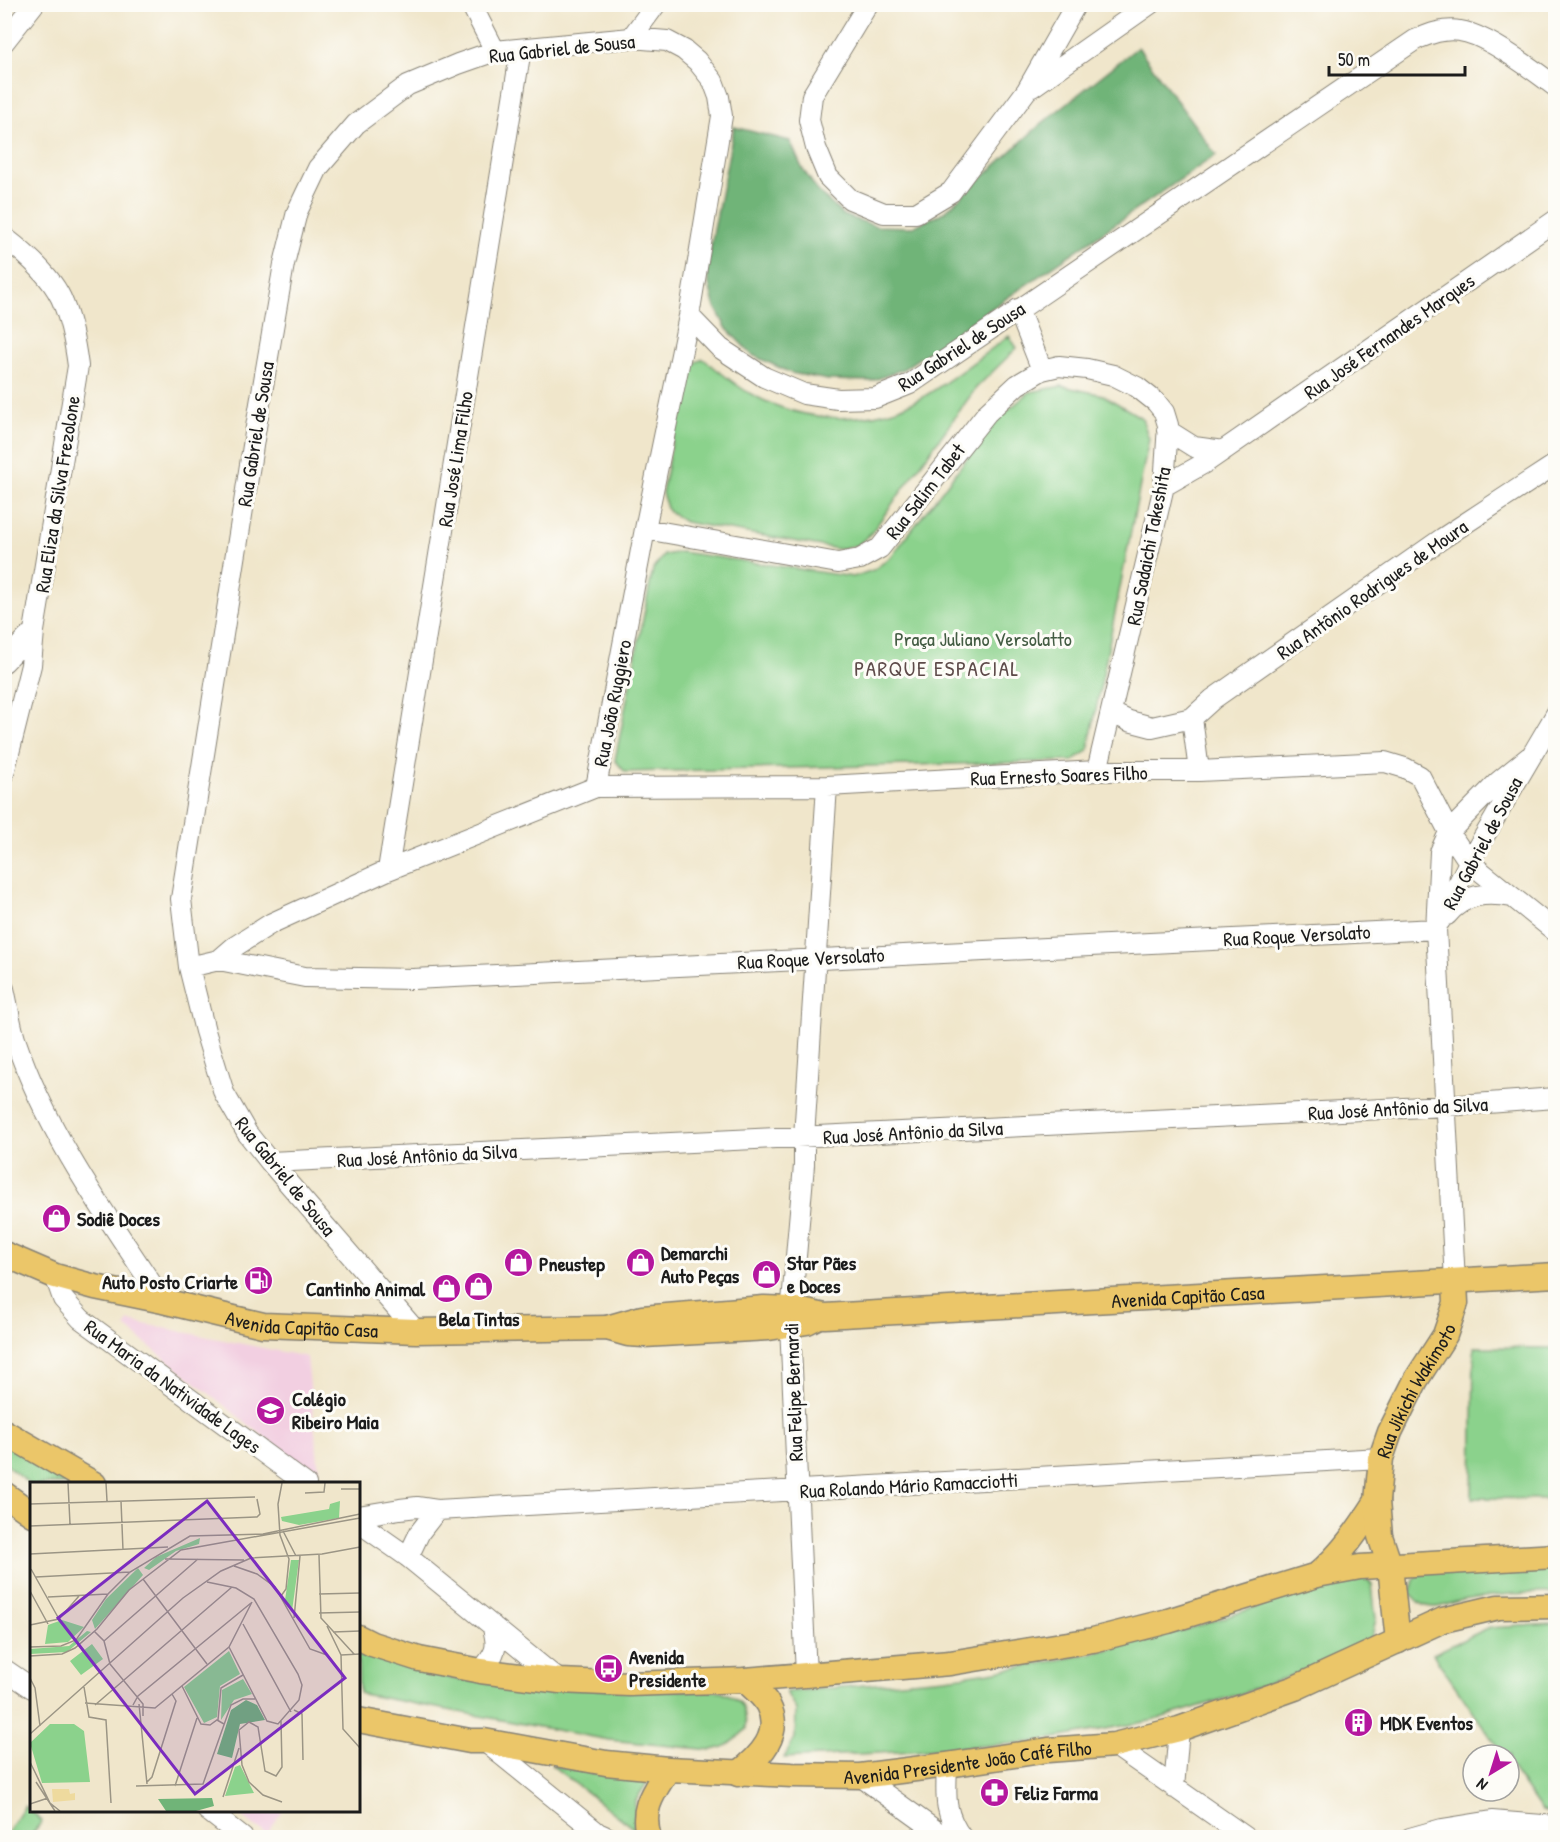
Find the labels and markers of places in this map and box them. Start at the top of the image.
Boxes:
shop icon: Sodiê Doces [40,1202,72,1234]
place label: Sodiê Doces [77,1205,160,1232]
place label: Demarchi Auto Peças [661,1239,739,1289]
shop icon: Pneustep [502,1247,534,1279]
shop icon: Demarchi Auto Peças [624,1247,656,1279]
place label: Star Pães e Doces [787,1249,857,1299]
place label: Pneustep [539,1250,605,1278]
shop icon: Star Pães e Doces [750,1258,782,1290]
fuel station icon: Auto Posto Criarte [243,1265,275,1297]
place label: Auto Posto Criarte [102,1268,238,1295]
shop icon: Bela Tintas [463,1271,495,1303]
shop icon: Cantinho Animal [430,1272,462,1304]
place label: Cantinho Animal [306,1275,426,1302]
place label: Bela Tintas [438,1305,520,1332]
place label: Colégio Ribeiro Maia [292,1385,379,1435]
school or university icon: Colégio Ribeiro Maia [255,1394,287,1426]
place label: Avenida Presidente [629,1643,706,1693]
bus stop icon: Avenida Presidente [592,1652,624,1684]
building icon: MDK Eventos [1343,1706,1375,1738]
place label: MDK Eventos [1380,1709,1473,1736]
pharmacy icon: Feliz Farma [978,1776,1010,1808]
place label: Feliz Farma [1014,1779,1098,1806]

